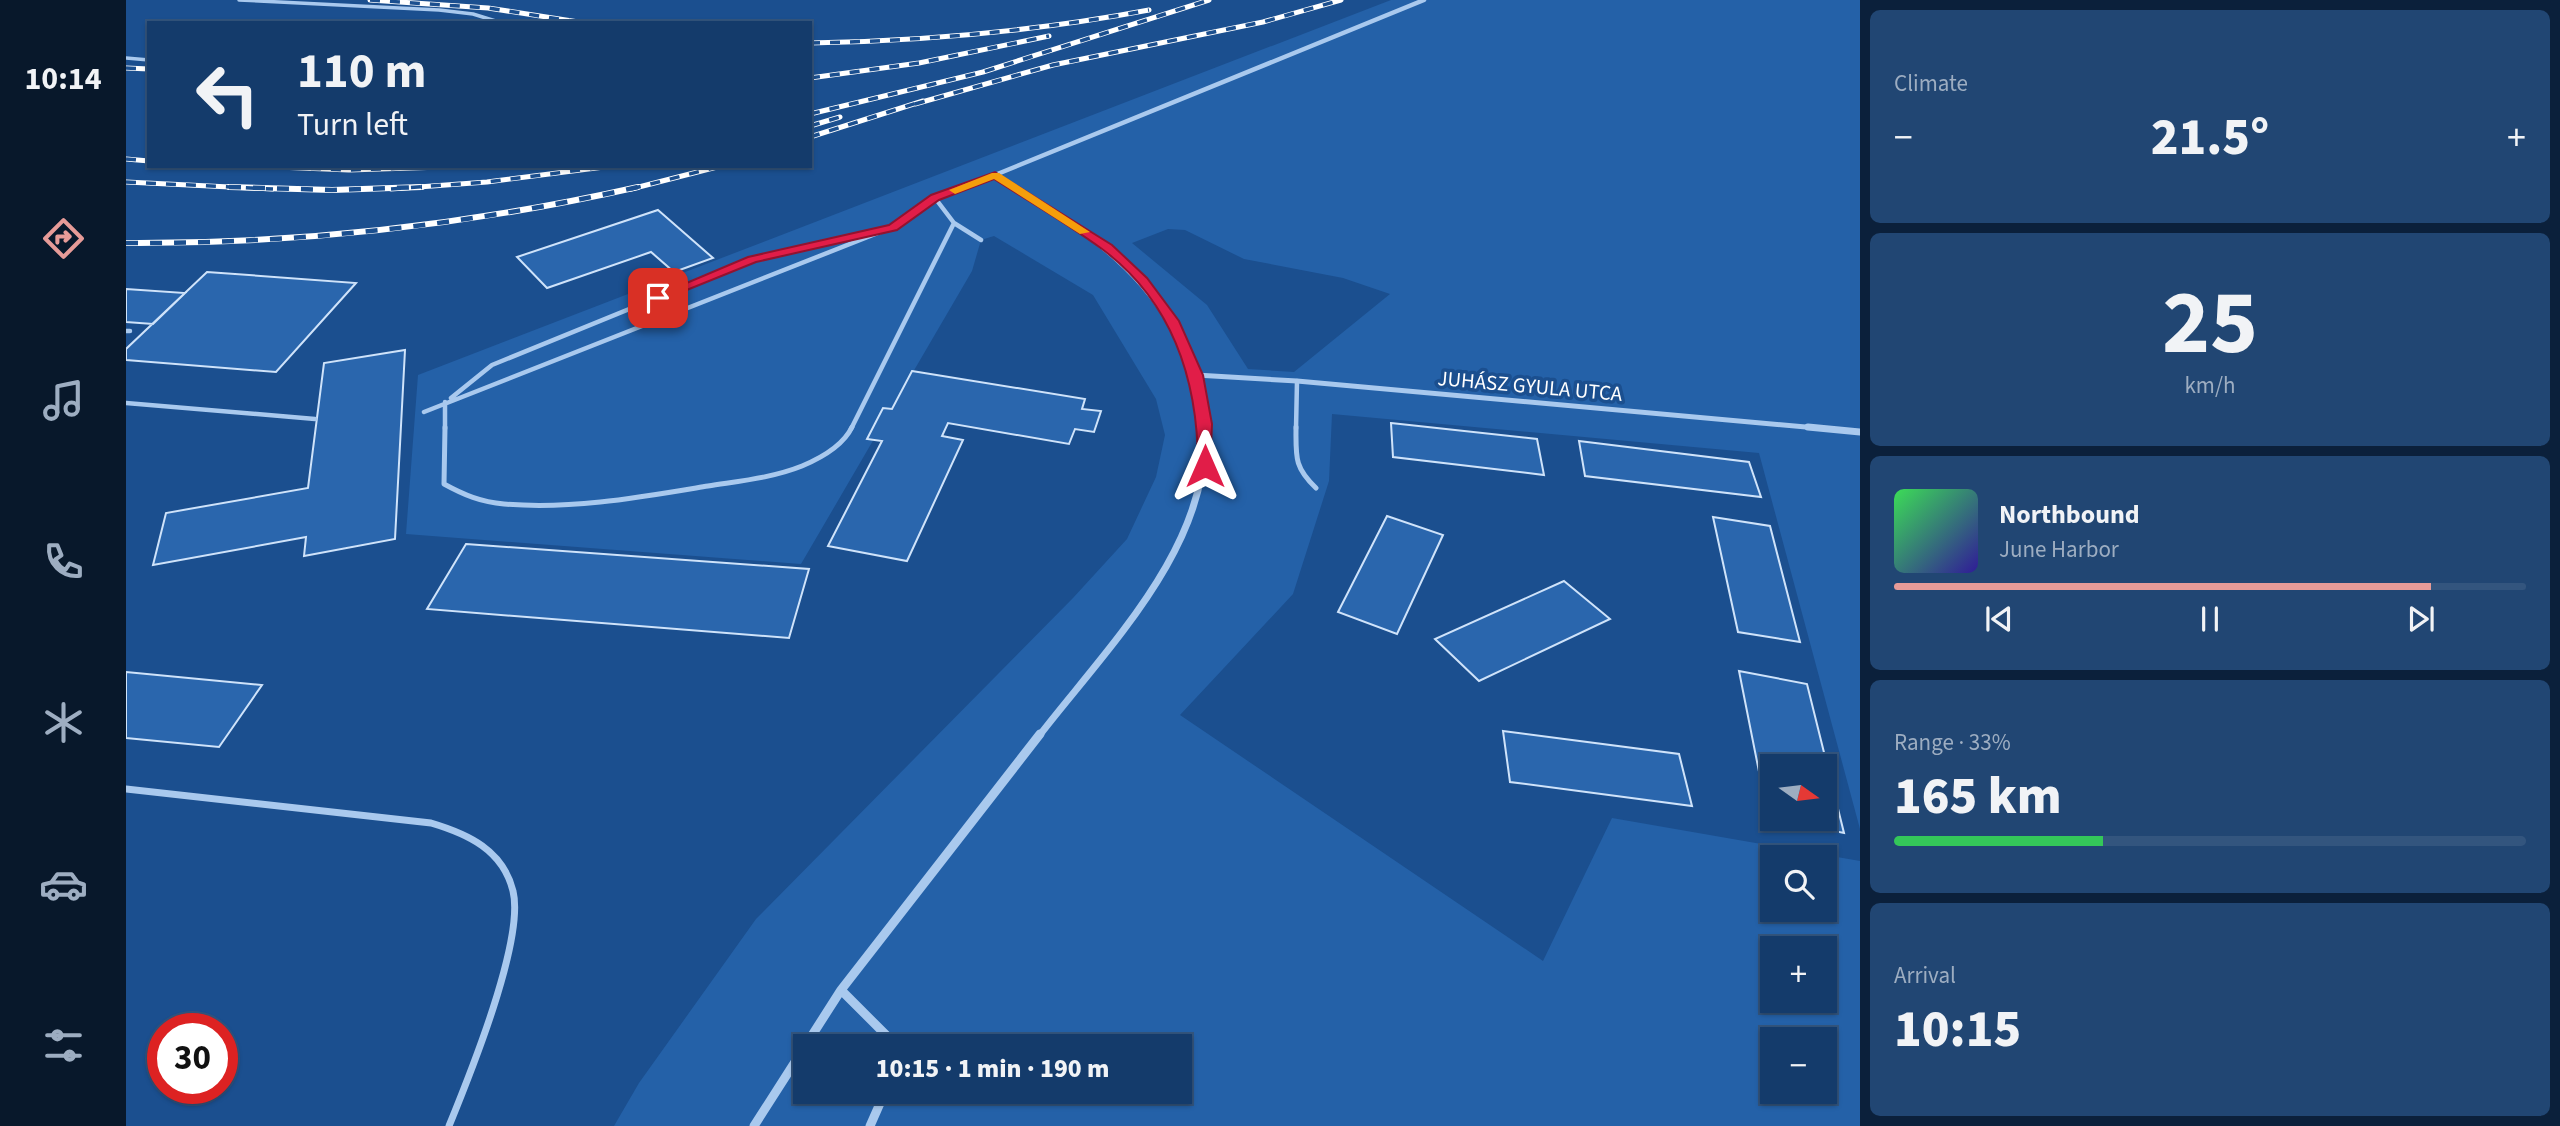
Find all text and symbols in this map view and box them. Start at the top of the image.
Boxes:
text: 110 m [297,37,426,107]
icon: left [182,49,273,140]
text: 10:14 [24,56,102,102]
text: Climate [1894,67,1968,100]
text: 21.5° [2151,101,2269,175]
text: Turn left [297,102,408,148]
text: − [1894,111,1913,165]
text: + [2507,111,2526,165]
icon: directions [39,214,88,263]
text: 25 [2162,259,2258,388]
pin [628,268,688,328]
icon: arrive [639,279,677,317]
street label: JUHÁSZ GYULA UTCA [1436,363,1624,409]
text: km/h [2184,369,2236,402]
icon: music [39,376,88,425]
position arrow [1168,429,1242,503]
text: Northbound [1999,496,2140,533]
text: June Harbor [1999,533,2119,566]
icon: phone [39,537,88,586]
icon: previous [1980,600,2018,638]
icon: pause [2191,600,2229,638]
icon: next [2402,600,2440,638]
icon: climate [39,698,88,747]
text: Range · 33% [1894,726,2011,759]
north arrow [1760,754,1838,831]
map controls [1760,754,1837,1104]
text: 165 km [1894,760,2062,834]
button: search [1760,845,1837,922]
icon: car [39,860,88,909]
button: + [1760,936,1837,1013]
text: Arrival [1894,959,1956,992]
text: 10:15 [1894,993,2021,1067]
speed limit sign: 30 [147,1013,238,1104]
icon: filters [39,1021,88,1070]
button: − [1760,1027,1837,1104]
text: 10:15 · 1 min · 190 m [876,1050,1109,1087]

